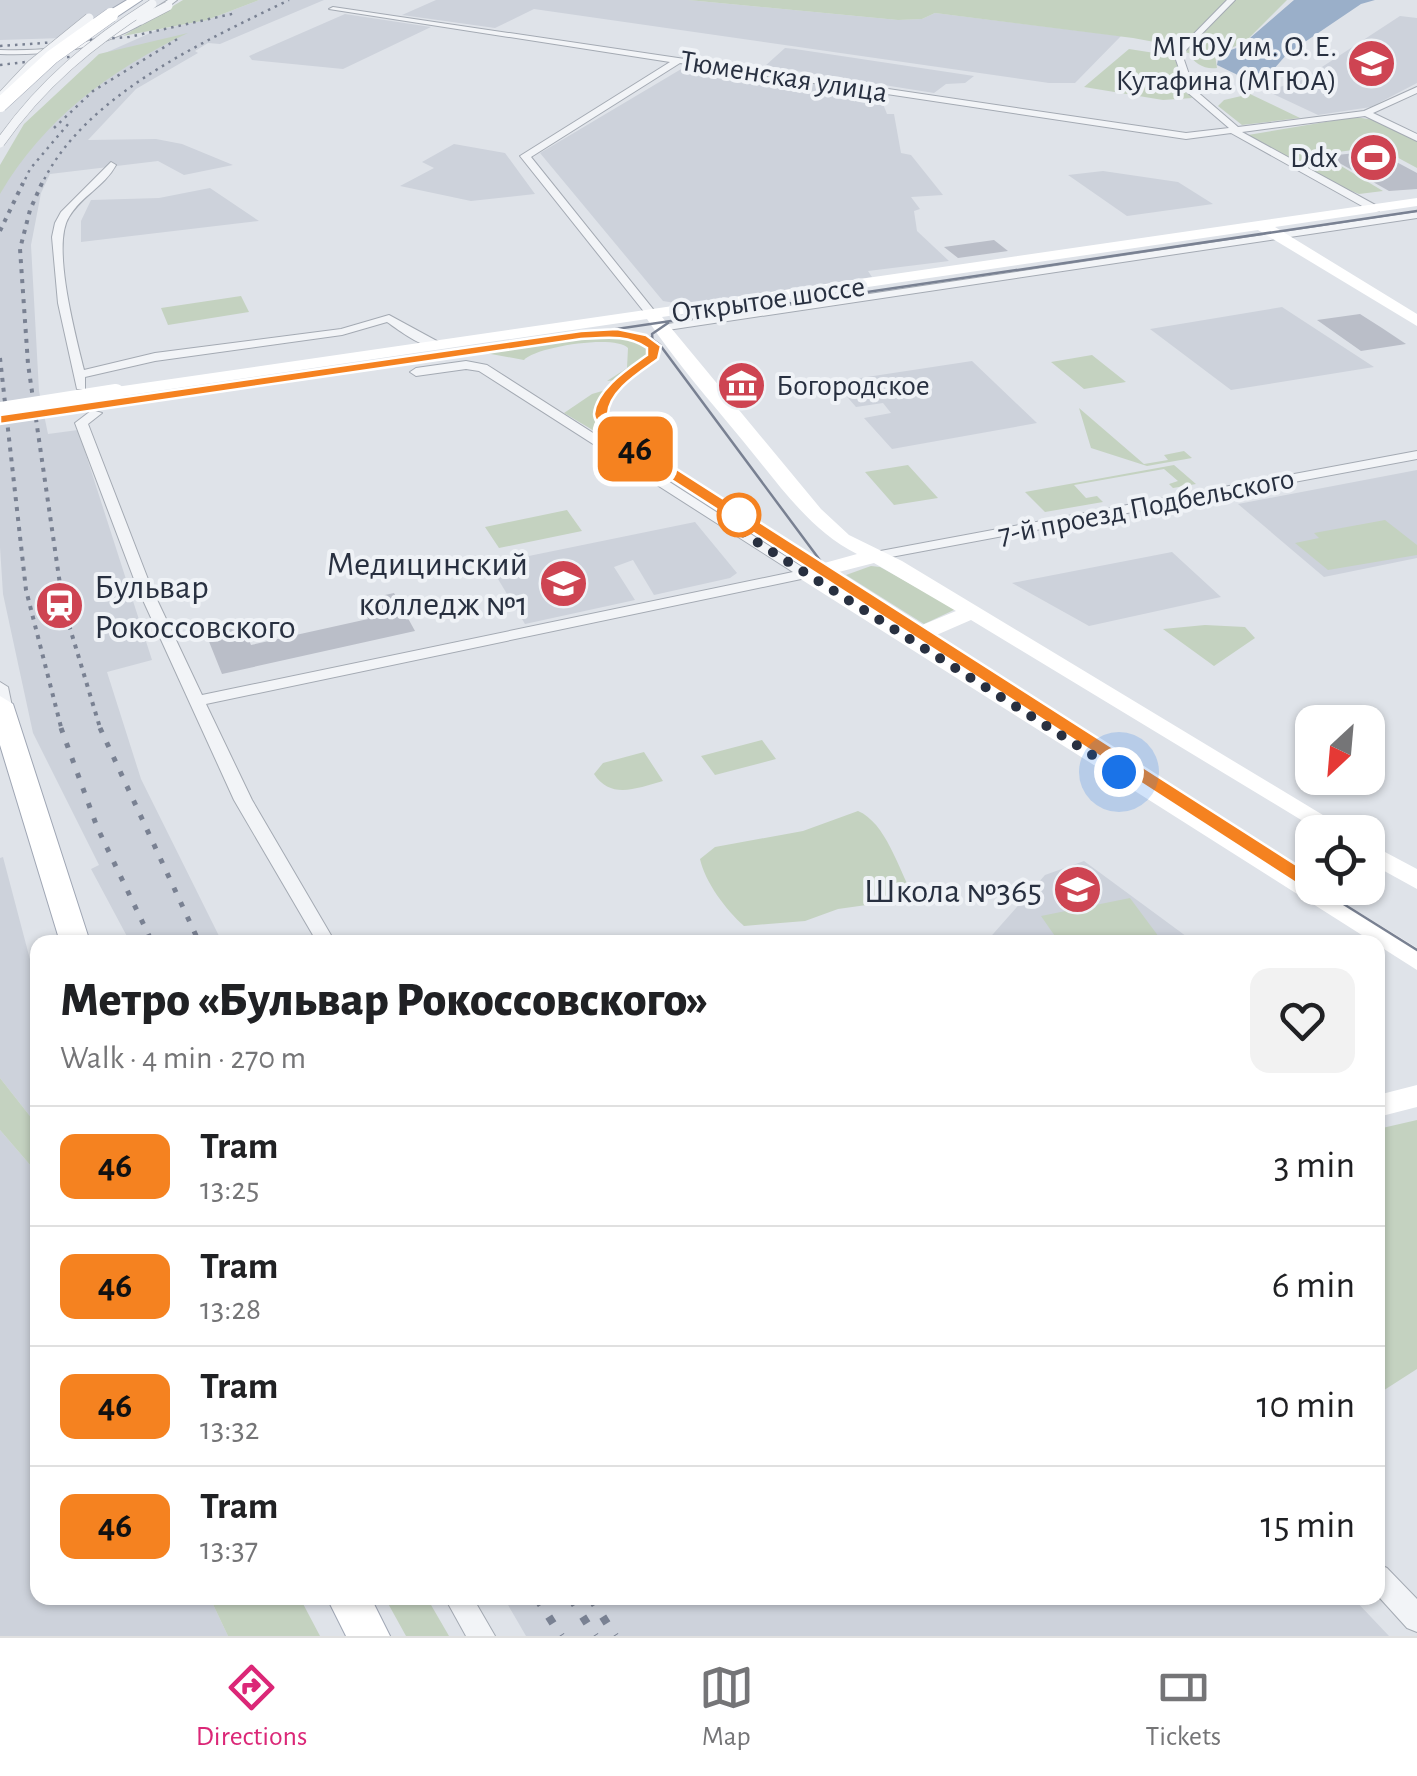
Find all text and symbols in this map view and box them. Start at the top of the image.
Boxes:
place label: МГЮУ им. О. Е. Кутафина (МГЮА) [1115,32,1337,96]
school or university icon: МГЮУ им. О. Е. Кутафина (МГЮА) [1346,37,1398,89]
street label: Тюменская улица [678,46,889,108]
sports icon: Ddx [1347,131,1399,183]
place label: Ddx [1290,143,1338,173]
street label: Открытое шоссе [669,272,867,328]
museum icon: Богородское [715,359,767,411]
place label: Богородское [776,371,930,401]
line badge: 46 [590,416,680,482]
text: 46 [618,432,652,467]
street label: 7-й проезд Подбельского [996,464,1297,550]
unlabelled marker [718,494,760,536]
place label: Медицинский колледж №1 [326,547,528,622]
school or university icon: Медицинский колледж №1 [537,557,589,609]
place label: Бульвар Рокоссовского [94,570,296,645]
station icon: Бульвар Рокоссовского [33,580,85,632]
north arrow [1295,705,1385,795]
map controls [1295,705,1385,905]
your location [1094,747,1144,797]
button: locate [1295,815,1385,905]
school or university icon: Школа №365 [1051,864,1103,916]
place label: Школа №365 [863,874,1042,909]
button: heart [1250,968,1355,1073]
text: Метро «Бульвар Рокоссовского» [60,977,709,1025]
text: Walk · 4 min · 270 m [60,1042,306,1074]
text: Tram [200,1128,279,1166]
text: 3 min [1274,1147,1355,1185]
text: 46 [98,1149,132,1184]
text: 13:25 [200,1173,259,1205]
text: Tram [200,1248,279,1286]
text: 6 min [1272,1267,1355,1305]
text: 46 [98,1269,132,1304]
text: 13:28 [200,1293,261,1325]
text: Tram [200,1368,279,1406]
text: 10 min [1256,1387,1355,1425]
text: 46 [98,1389,132,1424]
text: 13:32 [200,1413,259,1445]
text: Tram [200,1488,279,1526]
text: 15 min [1261,1507,1355,1545]
text: 46 [98,1509,132,1544]
text: 13:37 [200,1533,258,1565]
tab: Directions [196,1660,307,1754]
tab: Map [699,1660,754,1754]
tab: Tickets [1145,1660,1221,1754]

